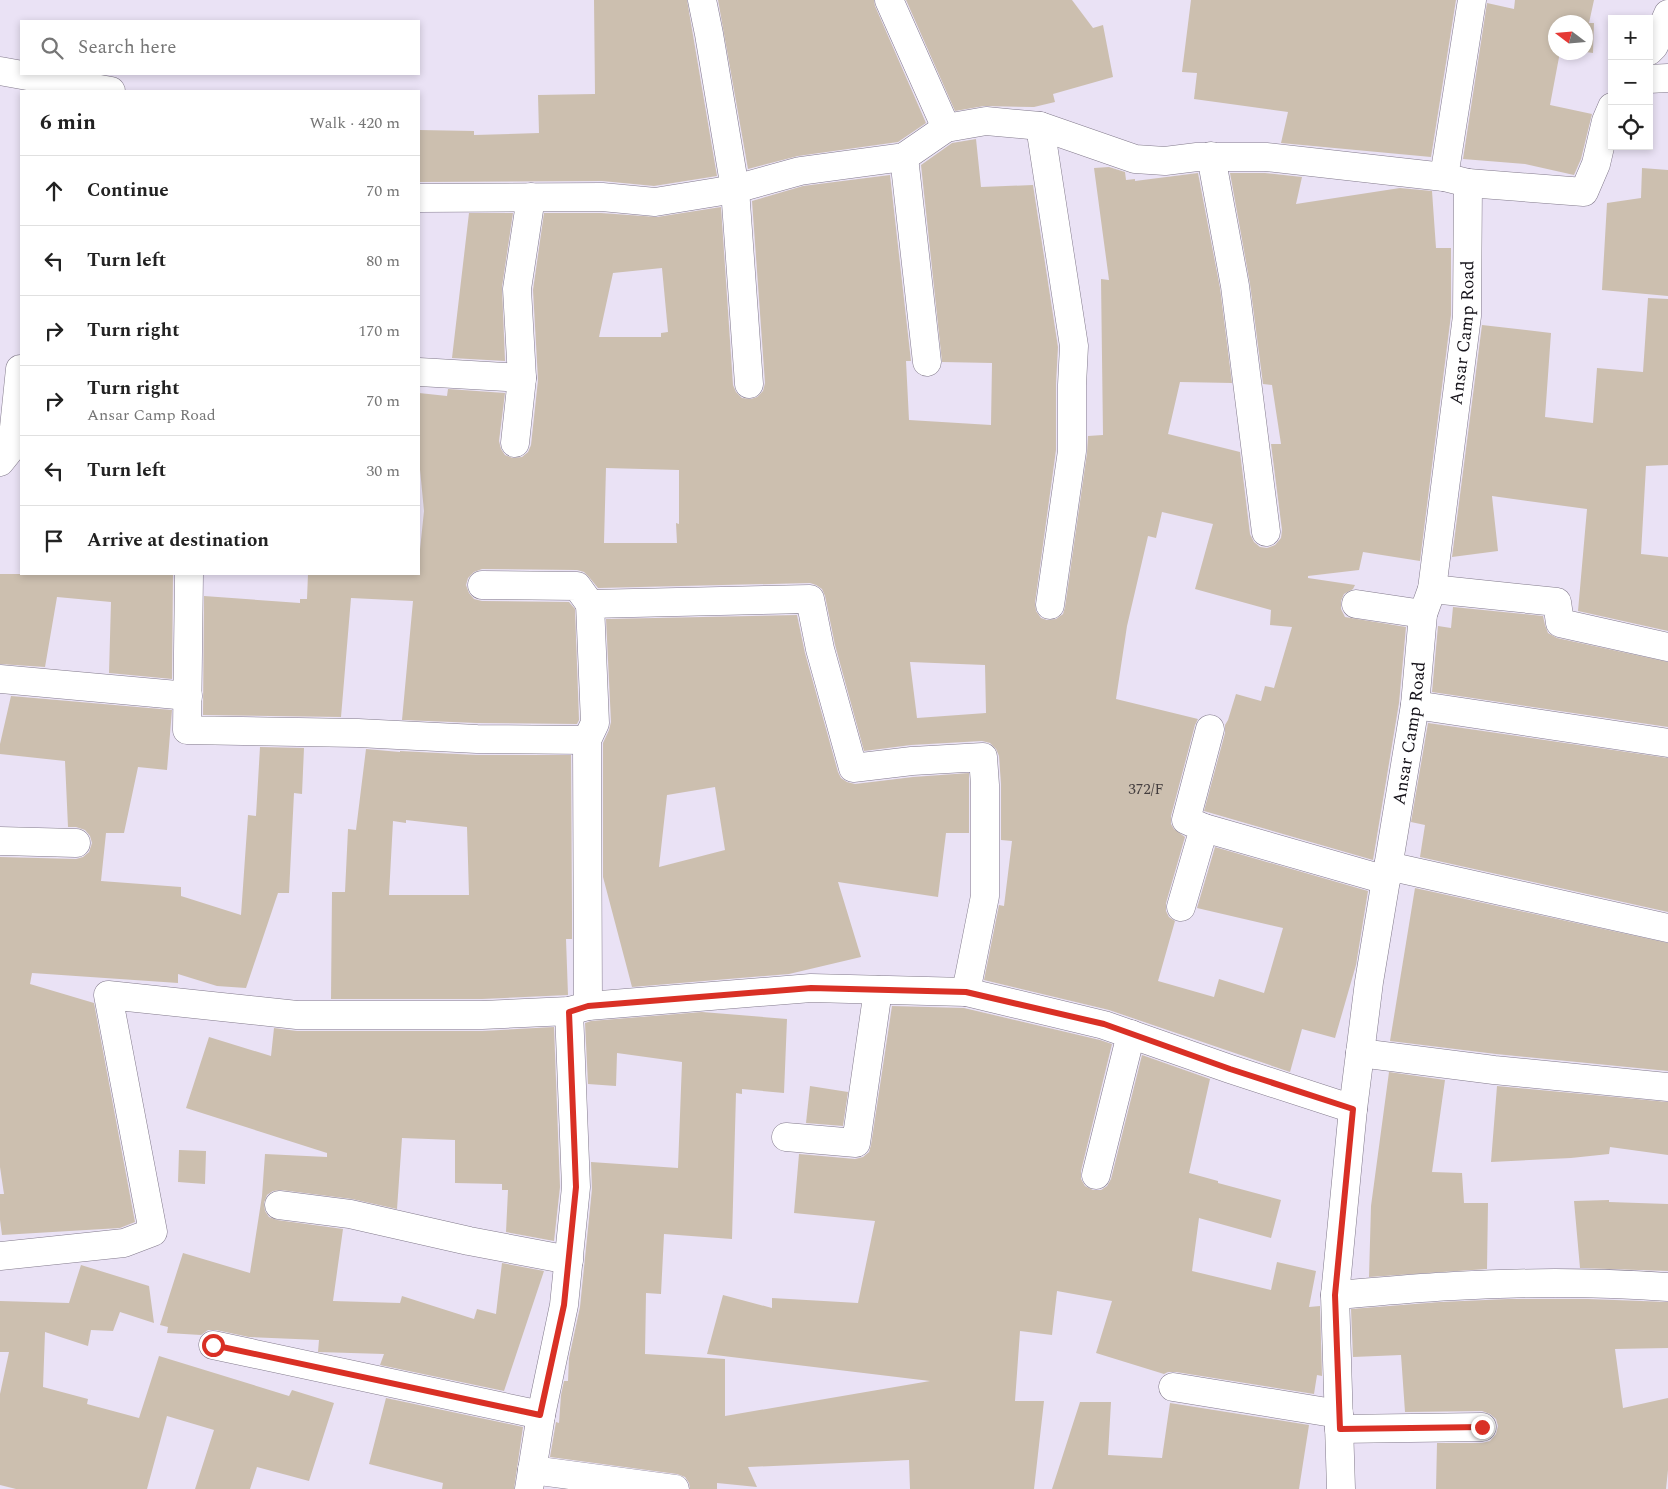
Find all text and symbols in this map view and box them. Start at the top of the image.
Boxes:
north arrow [1548,15,1593,60]
map controls [1608,15,1653,150]
button: + [1608,15,1653,60]
search box [20,20,420,75]
text: Search here [78,33,177,62]
icon: search [38,34,66,62]
button: − [1608,60,1653,105]
button: locate [1608,105,1653,150]
text: 6 min [40,107,96,139]
text: Walk · 420 m [309,111,400,135]
text: Continue [87,176,169,205]
icon: ahead [40,177,68,205]
text: 70 m [366,179,400,203]
text: Turn left [87,246,166,275]
icon: left [40,247,68,275]
text: 80 m [366,249,400,273]
street label: Ansar Camp Road [1442,260,1481,406]
text: Turn right [87,316,180,345]
icon: right [40,317,68,345]
text: 170 m [358,319,400,343]
text: Turn right [87,374,180,403]
icon: right [40,387,68,415]
text: 70 m [366,389,400,413]
text: Ansar Camp Road [87,403,216,427]
text: Turn left [87,456,166,485]
icon: left [40,457,68,485]
text: 30 m [366,459,400,483]
text: Arrive at destination [87,526,269,555]
icon: arrive [40,527,68,555]
street label: Ansar Camp Road [1385,660,1432,807]
house number: 372/F [1128,778,1164,801]
route start [202,1334,225,1357]
route end [1471,1416,1494,1439]

